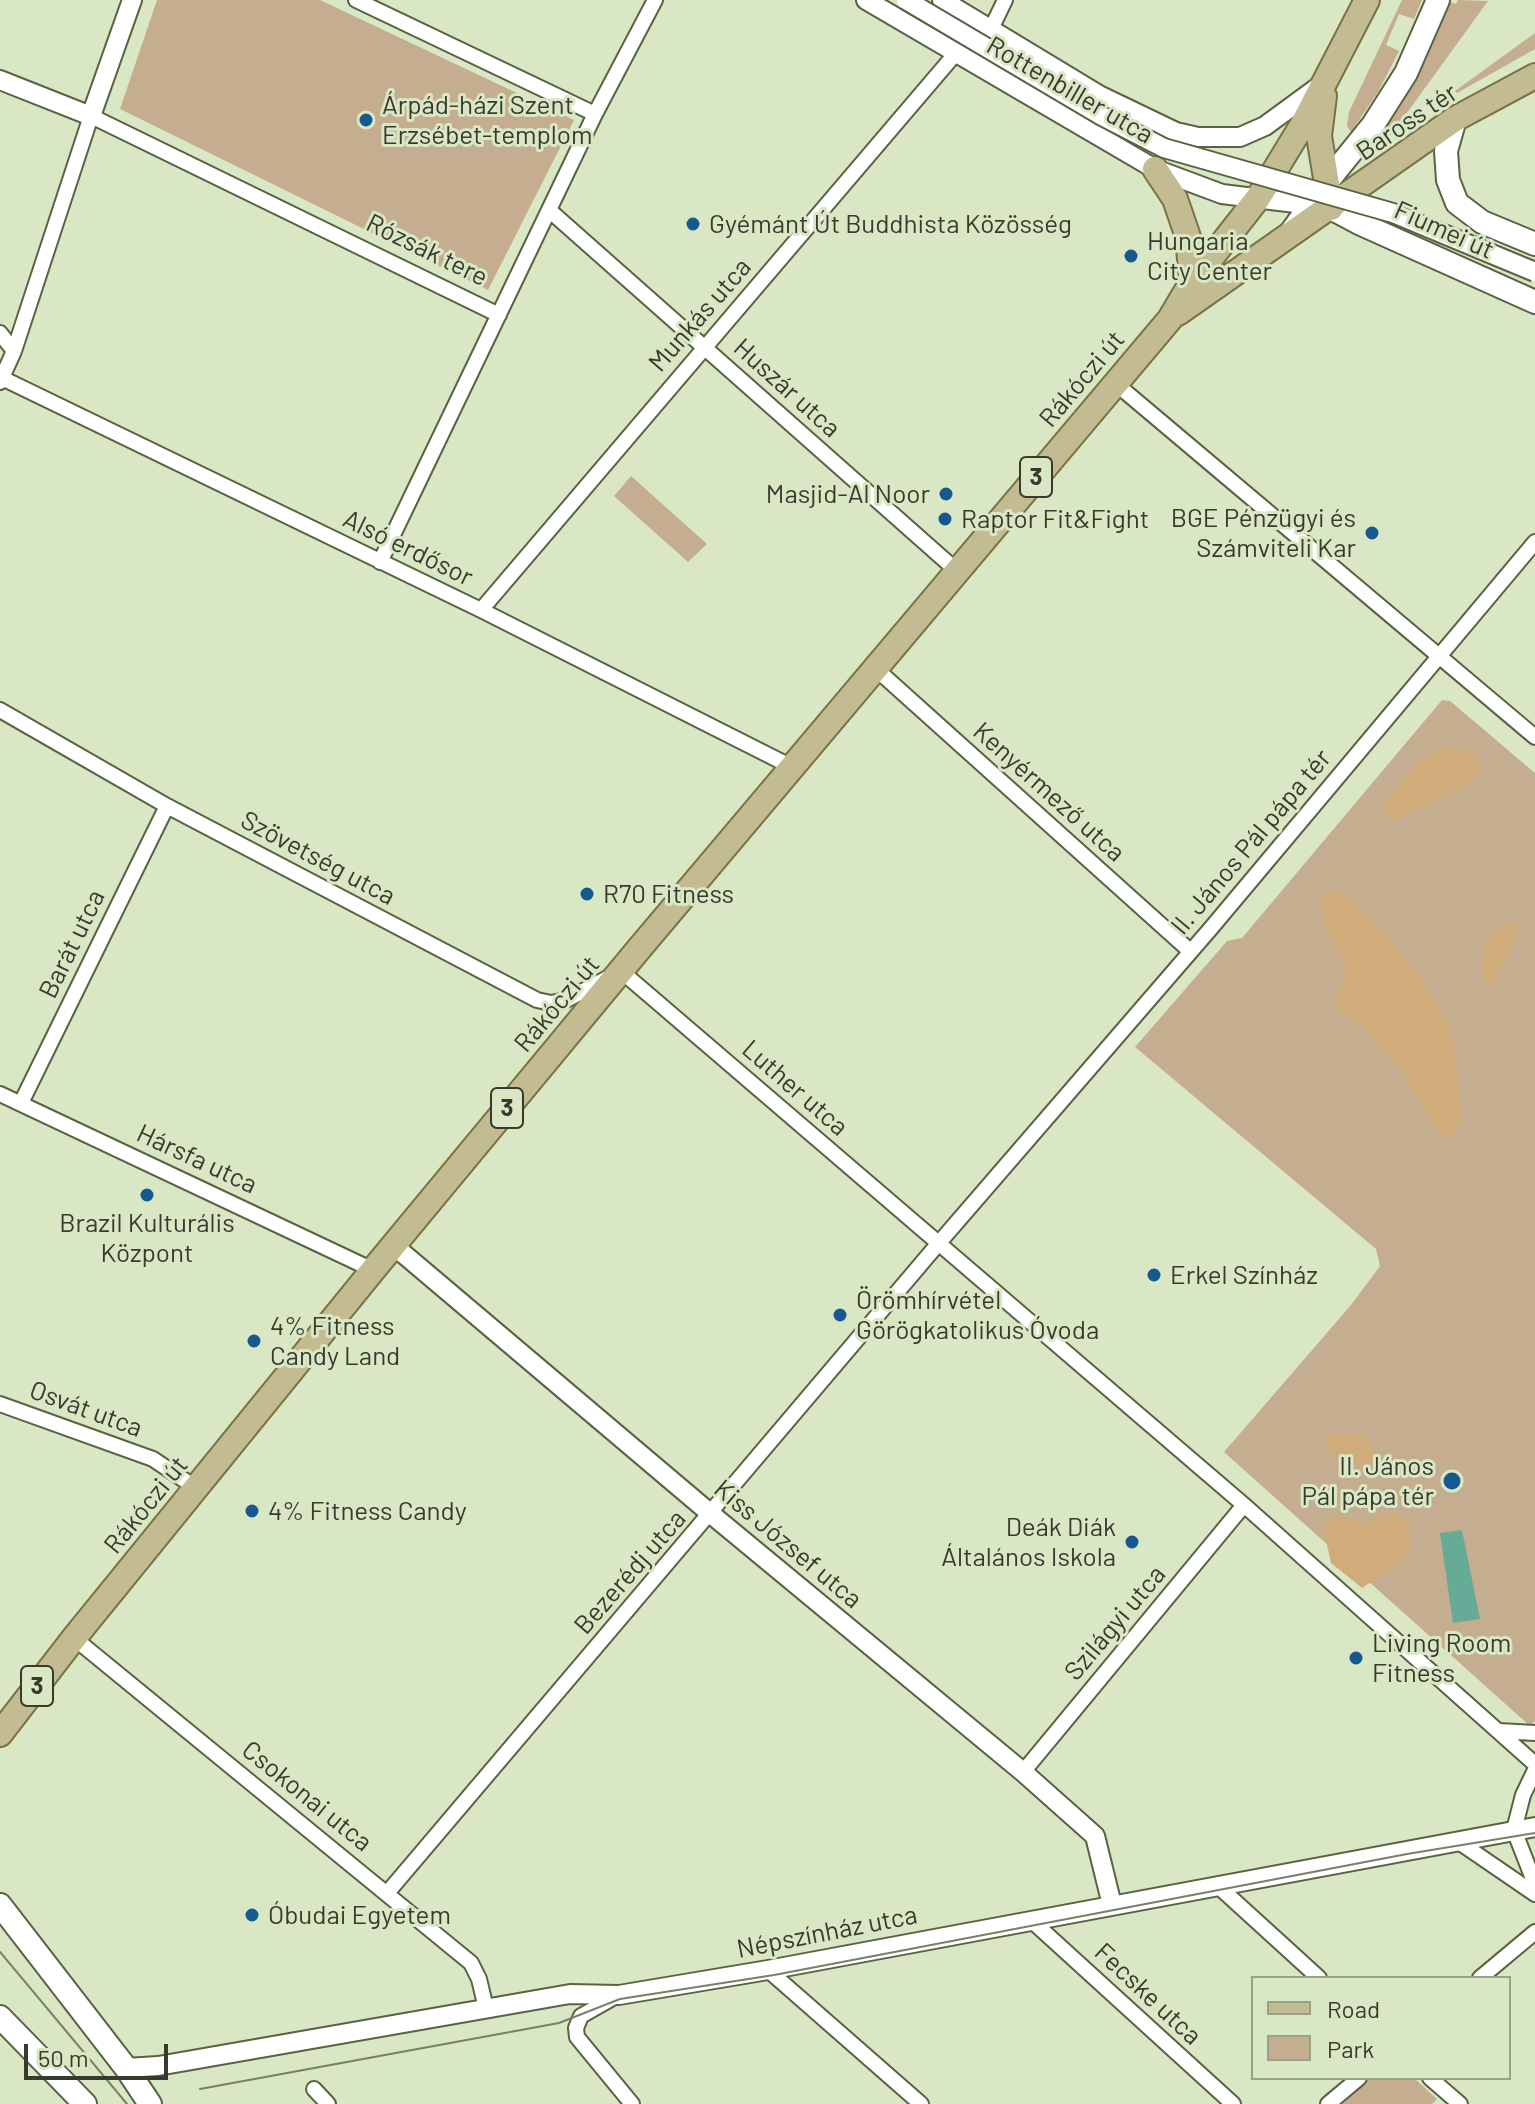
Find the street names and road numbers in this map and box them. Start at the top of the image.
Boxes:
street label: Rottenbiller utca [981,30,1159,150]
street label: Baross tér [1351,77,1463,167]
street label: Fiumei út [1389,194,1499,266]
street label: Rózsák tere [361,207,493,293]
street label: Munkás utca [642,252,758,378]
street label: Rákóczi út [1033,325,1131,433]
street label: Huszár utca [727,332,847,444]
road number: 3 [1020,457,1052,497]
street label: Alsó erdősor [338,503,478,593]
street label: Kenyérmező utca [967,716,1131,868]
street label: II. János Pál pápa tér [1164,743,1338,941]
street label: Szövetség utca [235,804,401,912]
street label: Barát utca [32,885,112,1003]
street label: Rákóczi út [508,950,606,1058]
street label: Luther utca [736,1033,854,1143]
road number: 3 [491,1088,523,1128]
street label: Hársfa utca [132,1118,262,1200]
street label: Osvát utca [25,1374,147,1444]
street label: Rákóczi út [97,1450,195,1560]
street label: Kiss József utca [708,1473,868,1615]
street label: Bezerédj utca [568,1504,692,1640]
street label: Szilágyi utca [1058,1559,1172,1687]
road number: 3 [21,1666,53,1706]
street label: Csokonai utca [236,1734,378,1858]
street label: Népszínház utca [734,1899,920,1965]
street label: Fecske utca [1088,1937,1208,2051]

